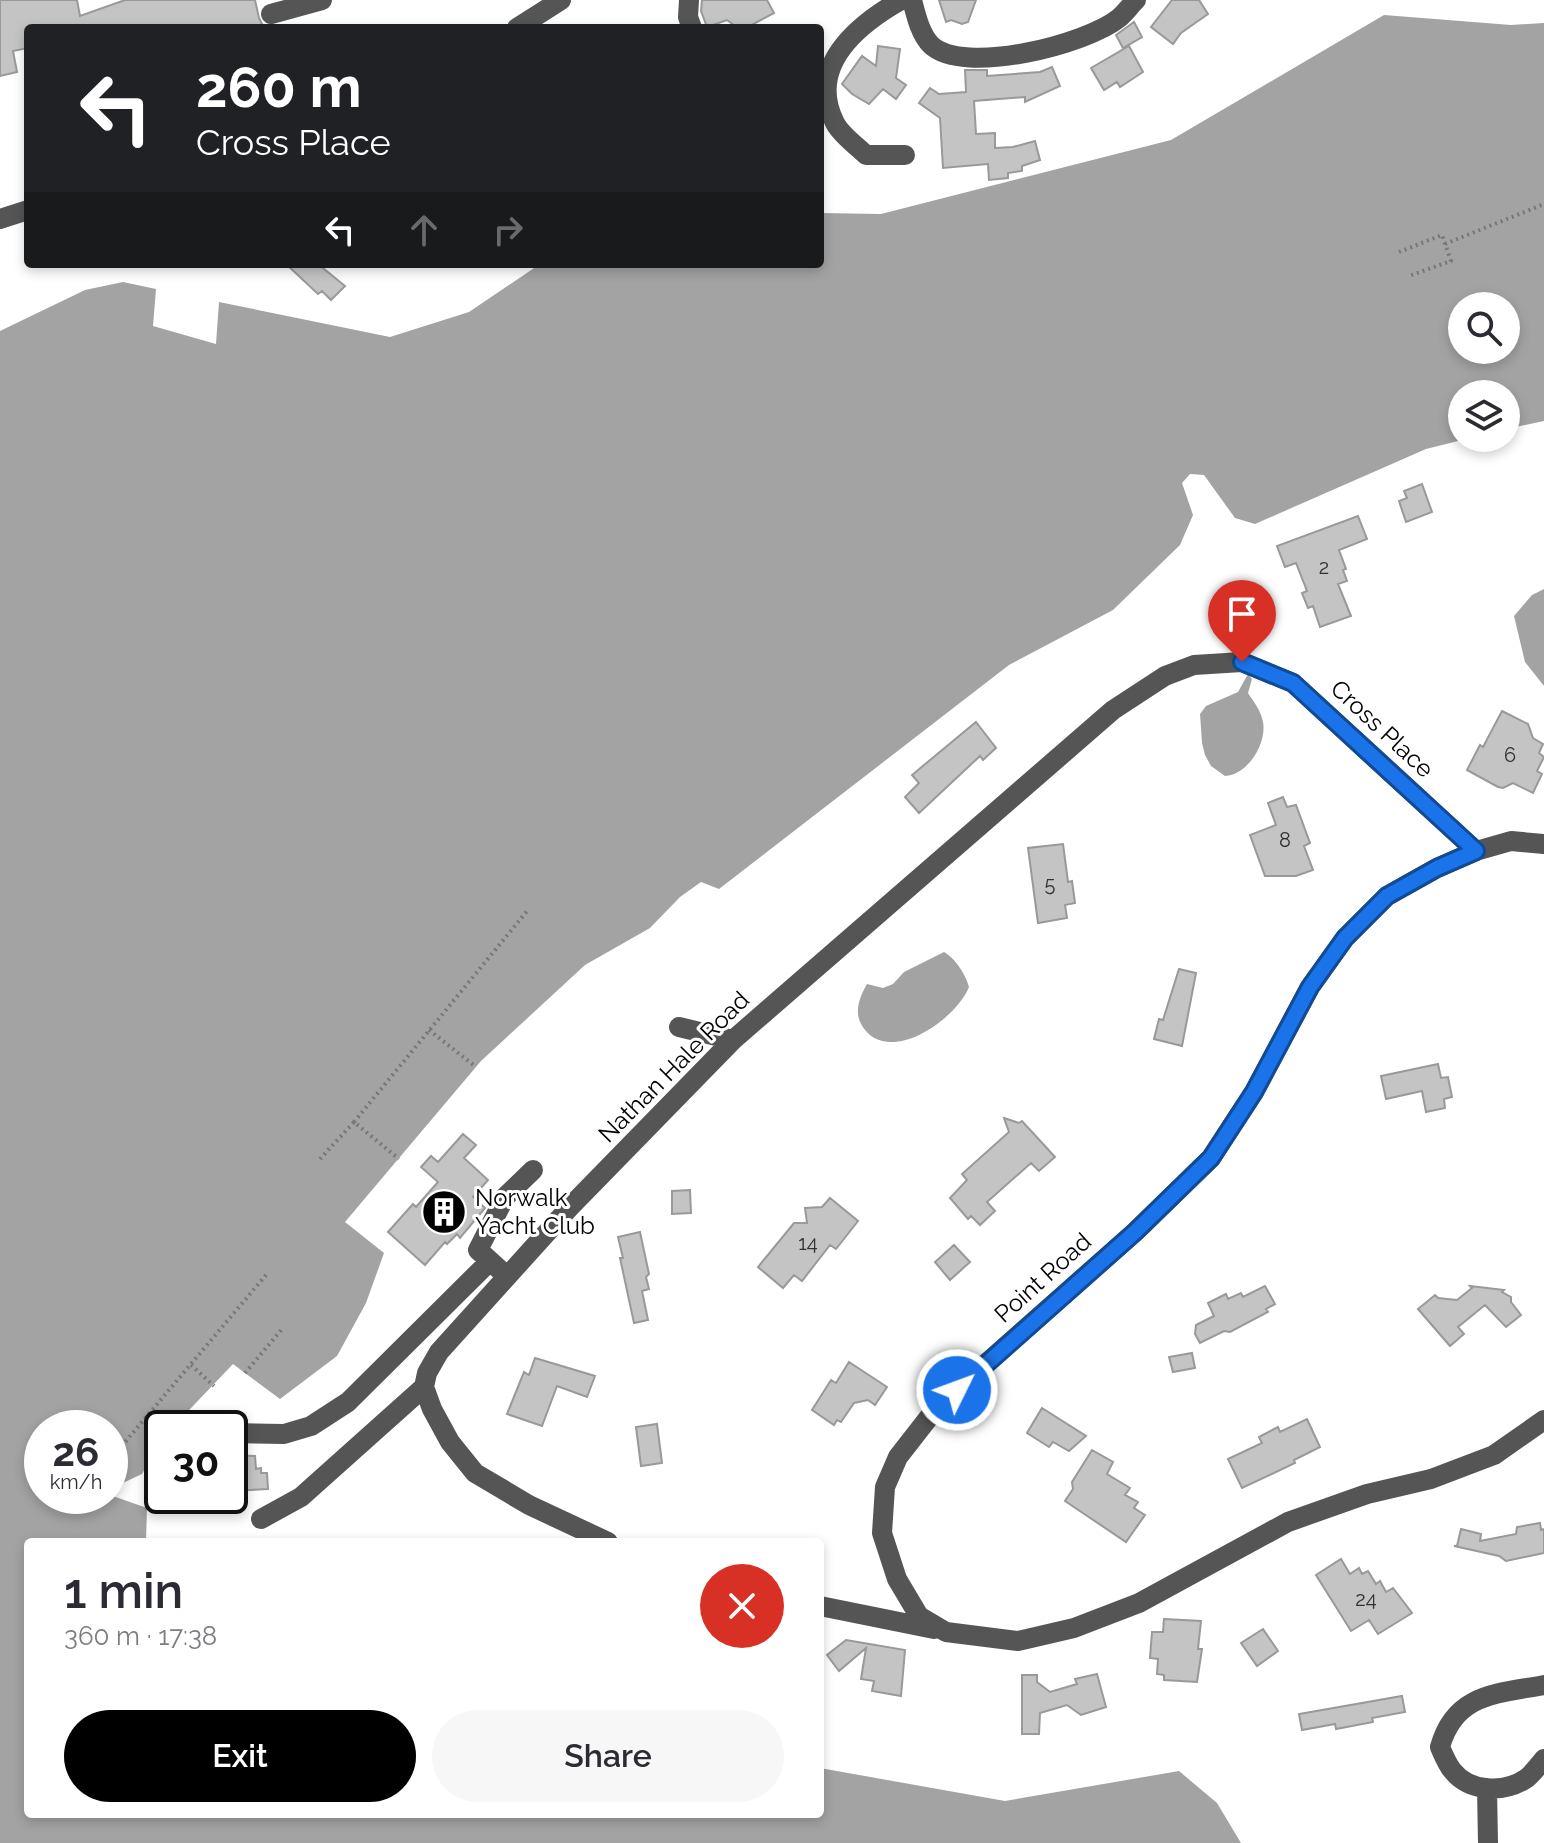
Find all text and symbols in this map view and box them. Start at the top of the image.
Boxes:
text: 260 m [196,54,362,120]
icon: left [64,56,168,160]
text: Cross Place [196,121,391,163]
icon: left [318,208,362,252]
icon: ahead [402,208,446,252]
icon: right [486,208,530,252]
map controls [1448,292,1520,452]
button: search [1448,292,1520,364]
button: layers [1448,380,1520,452]
house number: 2 [1319,555,1329,579]
pin [1208,580,1276,662]
icon: arrive [1220,592,1264,636]
street label: Cross Place [1325,674,1440,783]
house number: 6 [1504,743,1516,767]
house number: 8 [1279,828,1291,852]
house number: 5 [1045,872,1056,896]
street label: Nathan Hale Road [592,985,755,1148]
place label: Norwalk Yacht Club [475,1183,595,1240]
building icon: Norwalk Yacht Club [420,1188,468,1236]
street label: Point Road [988,1227,1097,1328]
house number: 14 [798,1231,818,1255]
position arrow [915,1348,999,1432]
speed limit sign: 30 [144,1410,248,1514]
text: 26 [53,1428,99,1475]
text: km/h [50,1470,102,1494]
text: 1 min [64,1563,183,1619]
button: close [700,1564,784,1648]
house number: 24 [1355,1587,1377,1611]
text: 360 m · 17:38 [64,1621,217,1651]
button: Exit [64,1710,416,1802]
button: Share [432,1710,784,1802]

